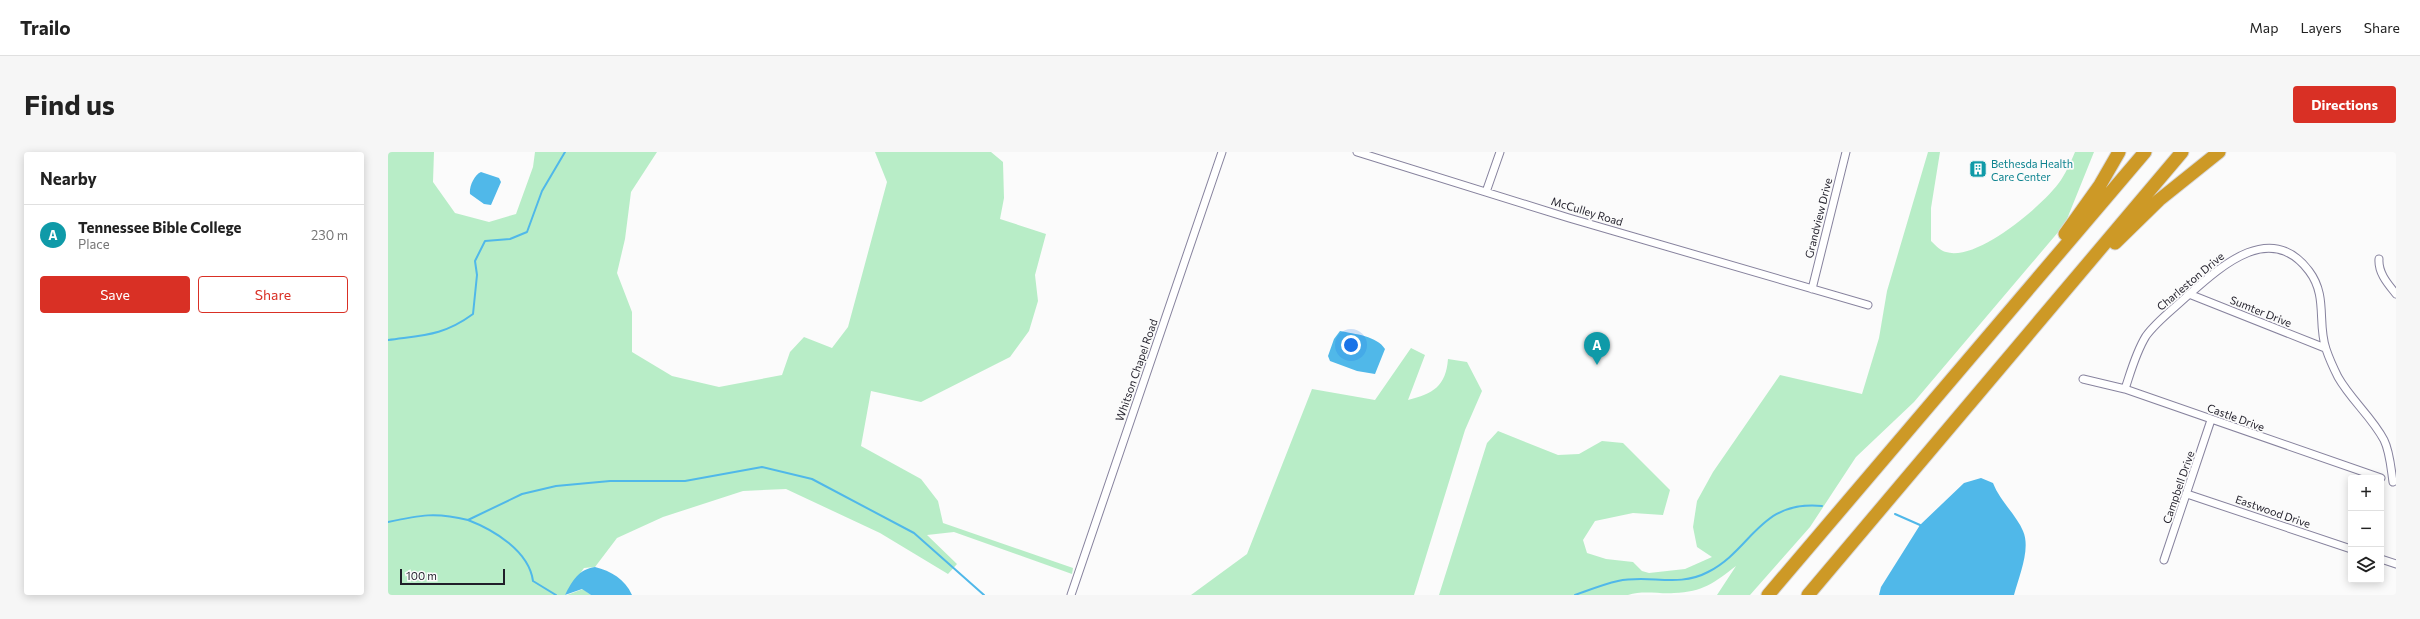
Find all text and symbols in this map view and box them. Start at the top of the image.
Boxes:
text: Trailo [20,16,71,39]
text: Map [2250,19,2278,36]
text: Layers [2300,19,2342,36]
text: Share [2364,19,2400,36]
button: Directions [2293,86,2396,123]
text: Find us [24,87,115,121]
place label: Bethesda Health Care Center [1991,157,2073,183]
building icon: Bethesda Health Care Center [1968,159,1988,179]
text: Nearby [40,168,97,189]
street label: Grandview Drive [1802,176,1834,260]
street label: McCulley Road [1550,194,1624,228]
text: Tennessee Bible College [78,218,241,236]
text: A [48,227,58,243]
text: 230 m [311,227,348,243]
text: Place [78,236,110,252]
street label: Charleston Drive [2154,249,2226,313]
button: Save [40,276,190,313]
button: Share [198,276,348,313]
street label: Sumter Drive [2228,293,2294,329]
street label: Whitson Chapel Road [1112,317,1160,423]
pin: A [1584,332,1610,365]
your location [1341,335,1361,355]
street label: Castle Drive [2206,401,2267,433]
street label: Campbell Drive [2159,449,2197,525]
map controls [2348,475,2384,583]
button: + [2348,475,2384,511]
street label: Eastwood Drive [2234,492,2312,530]
button: − [2348,511,2384,547]
button: layers [2348,547,2384,583]
scale bar [400,567,505,586]
text: 100 m [406,569,437,582]

